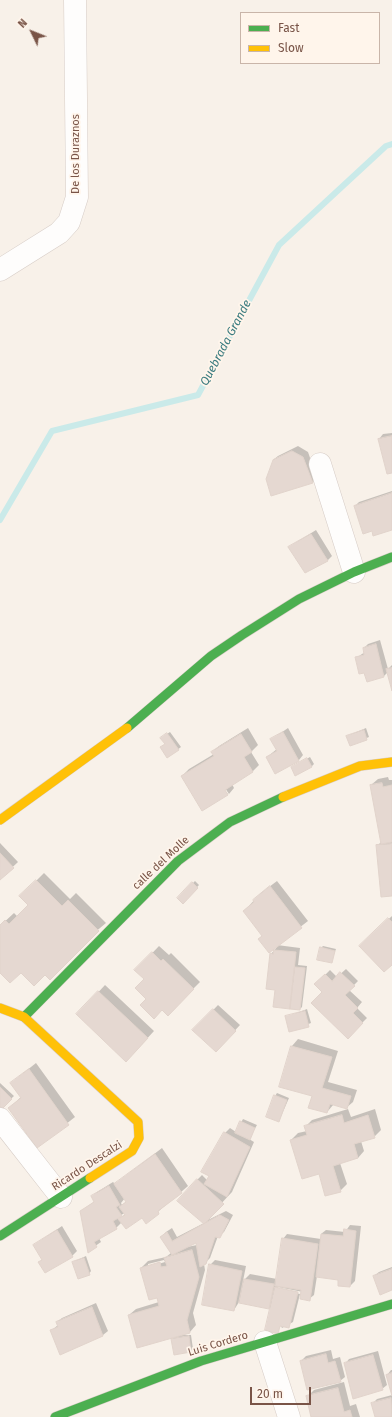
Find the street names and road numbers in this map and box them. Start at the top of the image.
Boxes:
street label: De los Duraznos [69,114,83,194]
street label: calle del Molle [130,833,192,893]
street label: Ricardo Descalzi [49,1138,125,1194]
street label: Luis Cordero [186,1329,250,1359]

